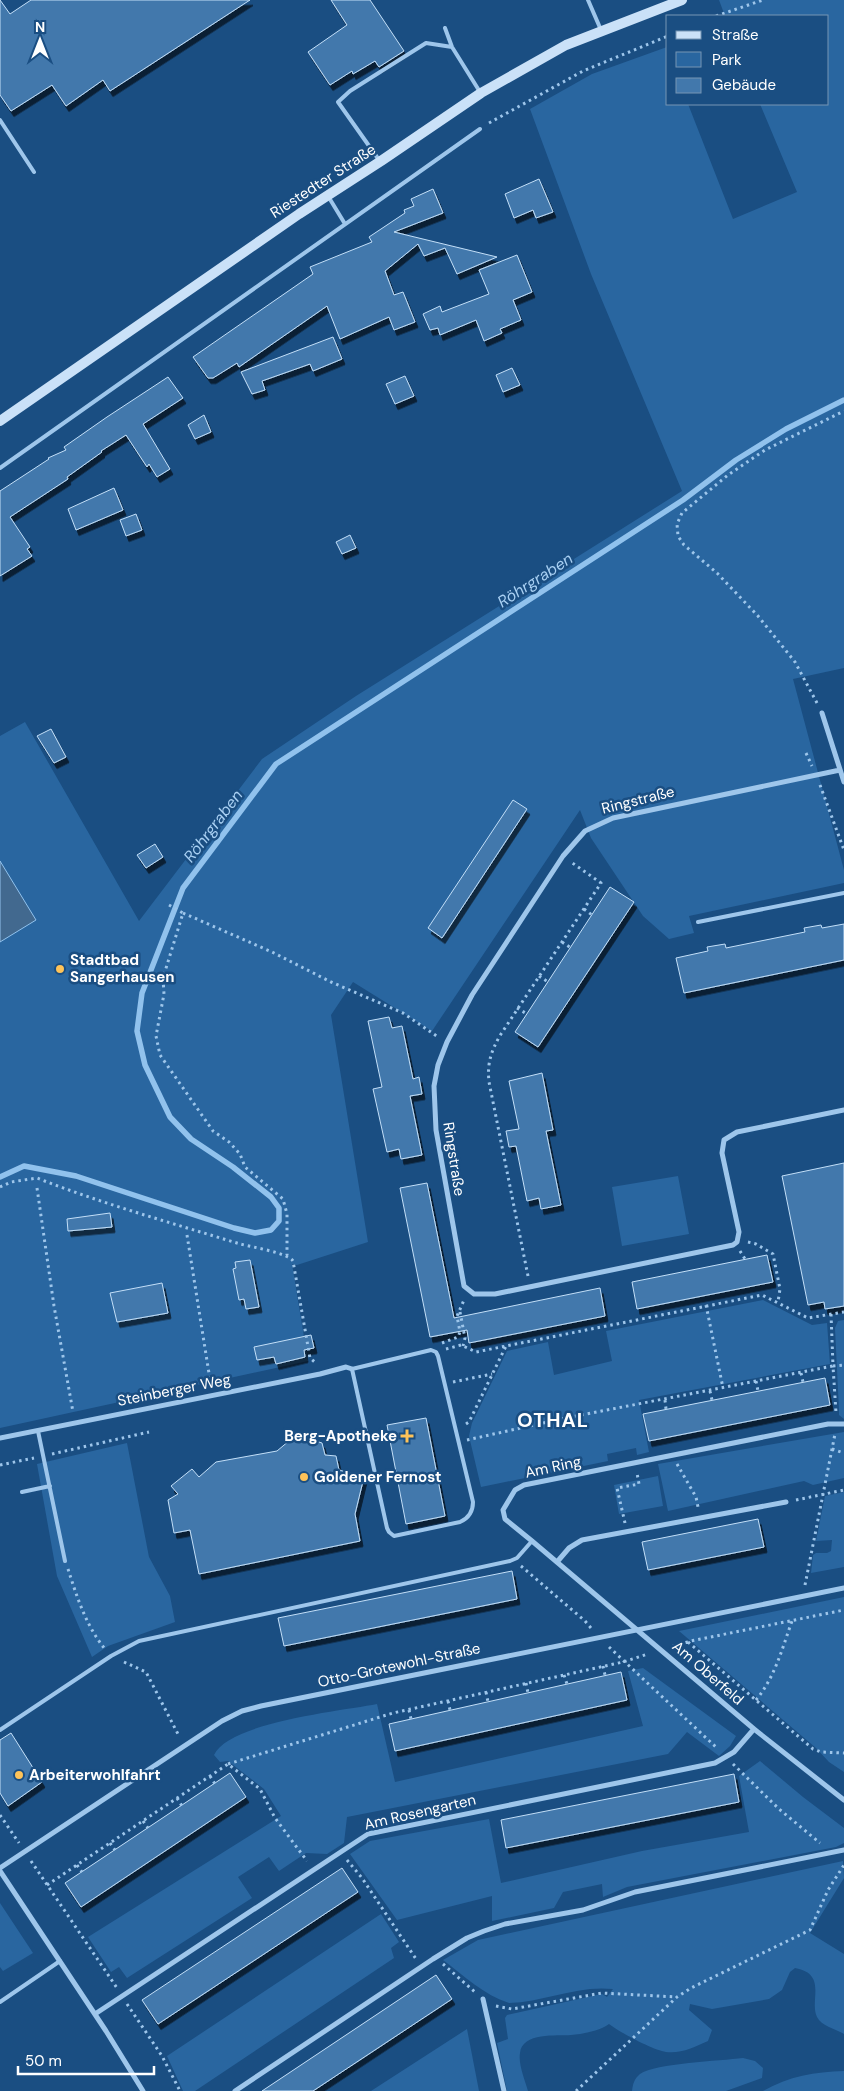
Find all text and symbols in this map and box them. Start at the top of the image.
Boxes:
north arrow [15,15,65,65]
legend [666,15,829,105]
text: N [35,18,45,36]
text: Straße [712,25,759,45]
text: Park [712,50,742,70]
text: Gebäude [712,75,776,95]
street label: Riestedter Straße [266,139,380,223]
water label: Röhrgraben [493,548,577,612]
street label: Ringstraße [599,781,677,819]
water label: Röhrgraben [179,785,247,867]
place label: Stadtbad Sangerhausen [70,950,174,987]
marker: Stadtbad Sangerhausen [54,963,66,975]
street label: Ringstraße [438,1121,470,1197]
street label: Steinberger Weg [116,1369,232,1411]
district label: OTHAL [517,1407,589,1433]
place label: Berg-Apotheke [284,1426,397,1446]
marker: Berg-Apotheke [401,1430,413,1442]
street label: Am Ring [523,1451,583,1483]
place label: Goldener Fernost [314,1467,441,1487]
marker: Goldener Fernost [298,1471,310,1483]
street label: Am Oberfeld [668,1636,748,1710]
street label: Otto-Grotewohl-Straße [316,1638,482,1692]
place label: Arbeiterwohlfahrt [29,1765,161,1785]
marker: Arbeiterwohlfahrt [13,1769,25,1781]
street label: Am Rosengarten [362,1789,478,1835]
scale bar [18,2044,154,2076]
text: 50 m [25,2051,62,2071]

